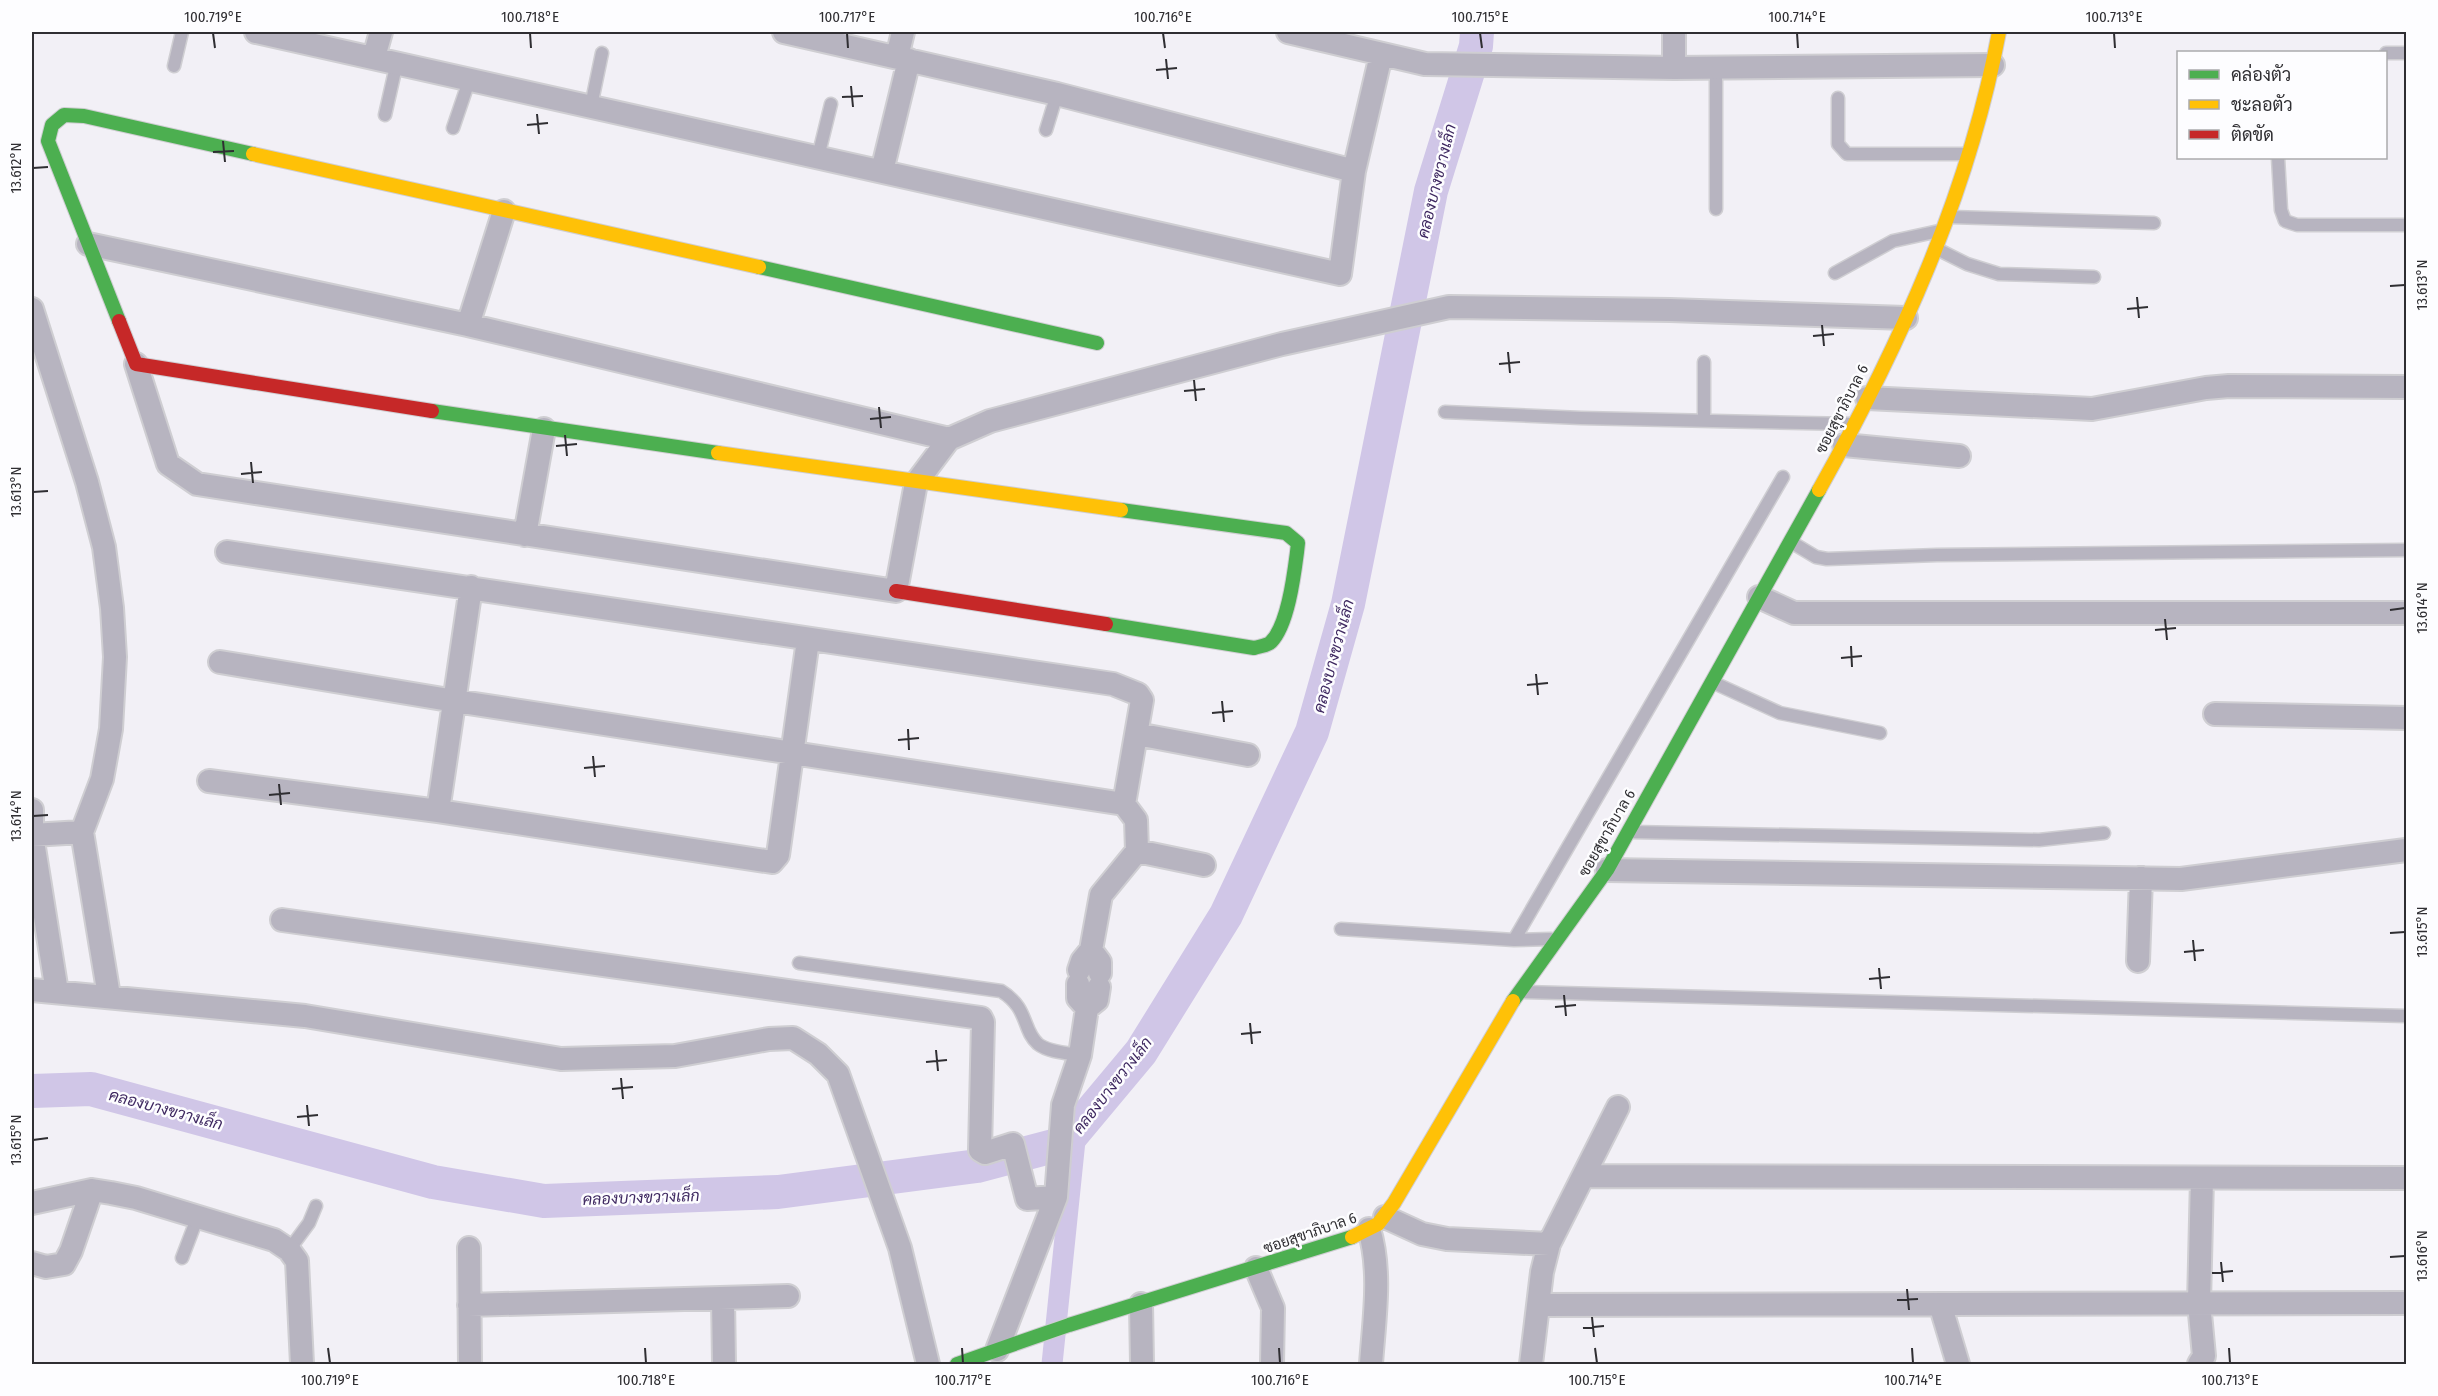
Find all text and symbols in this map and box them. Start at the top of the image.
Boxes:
text: 100.719°E [184,8,242,26]
text: 100.718°E [501,8,559,26]
text: 100.717°E [819,8,875,26]
text: 100.716°E [1134,8,1192,26]
text: 100.715°E [1451,8,1509,26]
text: 100.714°E [1768,8,1826,26]
text: 100.713°E [2085,8,2143,26]
legend [2177,51,2387,159]
text: คล่องตัว [2231,63,2291,86]
text: ชะลอตัว [2231,94,2293,116]
water label: คลองบางขวางเล็ก [1409,121,1460,240]
text: ติดขัด [2231,124,2274,146]
text: 13.612°N [7,142,25,194]
text: 13.613°N [2413,259,2431,311]
street label: ซอยสุขาภิบาล 6 [1812,362,1874,457]
text: 13.613°N [7,466,25,518]
text: 13.614°N [2413,582,2431,634]
water label: คลองบางขวางเล็ก [1305,596,1358,715]
street label: ซอยสุขาภิบาล 6 [1575,786,1641,881]
text: 13.614°N [7,790,25,842]
text: 13.615°N [2413,906,2431,958]
water label: คลองบางขวางเล็ก [1066,1031,1156,1137]
water label: คลองบางขวางเล็ก [107,1081,226,1134]
text: 13.615°N [7,1114,25,1166]
water label: คลองบางขวางเล็ก [582,1182,700,1209]
street label: ซอยสุขาภิบาล 6 [1261,1209,1360,1259]
text: 13.616°N [2413,1230,2431,1282]
text: 100.719°E [301,1371,359,1389]
text: 100.718°E [617,1371,675,1389]
text: 100.717°E [935,1371,991,1389]
text: 100.716°E [1251,1371,1309,1389]
text: 100.715°E [1568,1371,1626,1389]
text: 100.714°E [1884,1371,1942,1389]
text: 100.713°E [2201,1371,2259,1389]

